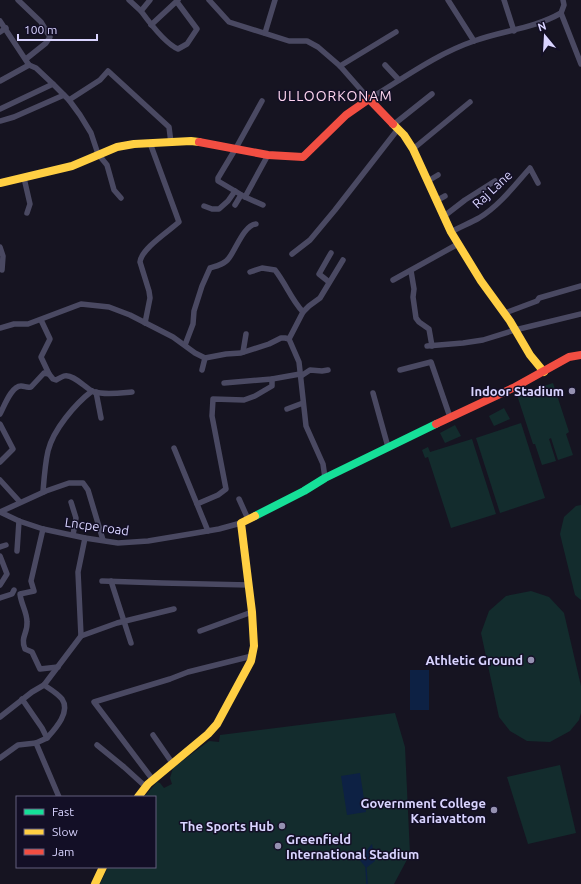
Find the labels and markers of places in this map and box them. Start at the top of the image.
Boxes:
place label: Indoor Stadium [471,384,564,398]
marker: Indoor Stadium [567,386,577,396]
place label: Athletic Ground [425,653,523,667]
marker: Athletic Ground [526,655,536,665]
place label: Government College Kariavattom [361,796,486,825]
marker: Government College Kariavattom [489,805,499,815]
place label: The Sports Hub [180,819,274,833]
marker: The Sports Hub [277,821,287,831]
place label: Greenfield International Stadium [286,832,419,861]
marker: Greenfield International Stadium [273,841,283,851]

